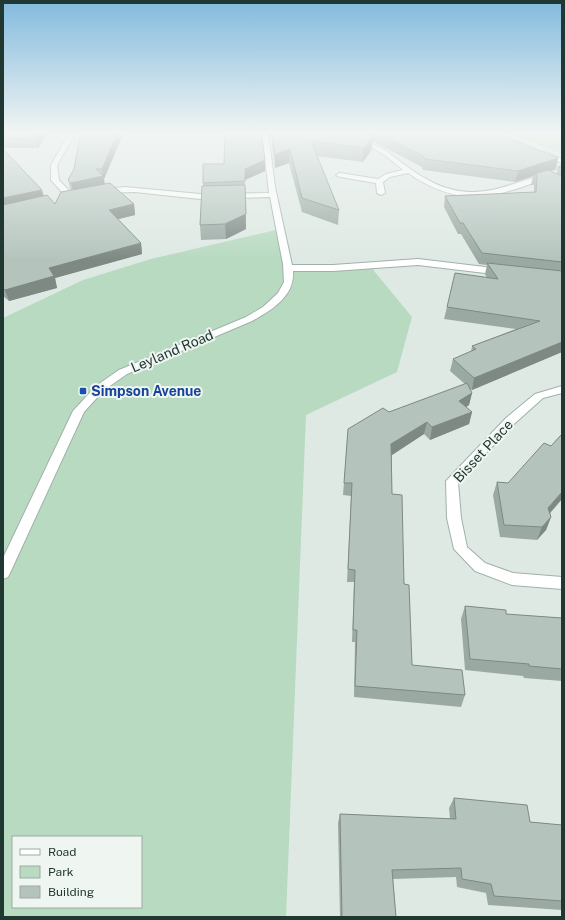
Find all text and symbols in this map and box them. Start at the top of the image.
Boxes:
street label: Leyland Road [128,326,216,376]
place label: Simpson Avenue [91,383,201,399]
marker: Simpson Avenue [78,386,88,396]
street label: Bisset Place [450,416,516,486]
legend [12,836,142,908]
text: Road [48,845,76,859]
text: Park [48,865,74,879]
text: Building [48,885,94,899]

